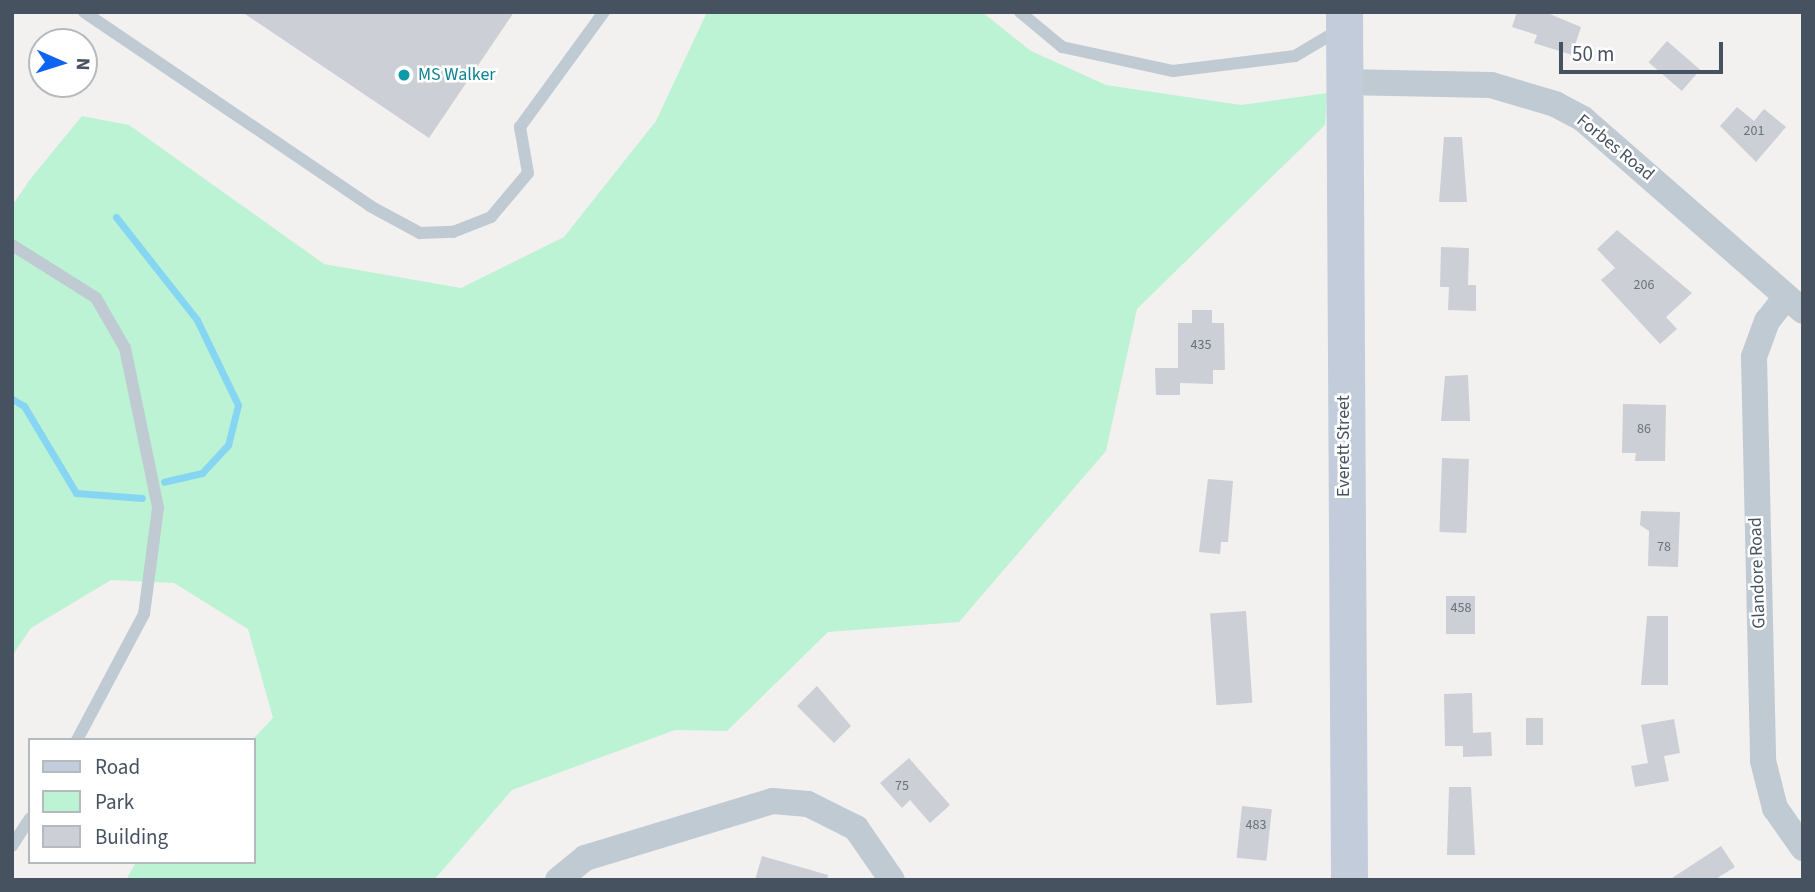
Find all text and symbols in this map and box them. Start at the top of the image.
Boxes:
north arrow [28,28,98,98]
scale bar [1563,28,1728,72]
text: 50 m [1572,39,1614,69]
text: N [69,57,96,71]
place label: MS Walker [418,64,496,86]
marker: MS Walker [396,67,412,83]
street label: Forbes Road [1572,110,1658,186]
house number: 201 [1744,123,1764,139]
house number: 206 [1634,277,1654,293]
house number: 435 [1191,337,1211,353]
street label: Everett Street [1333,395,1355,497]
house number: 86 [1637,421,1651,437]
street label: Glandore Road [1745,517,1771,629]
house number: 78 [1657,539,1671,555]
house number: 458 [1451,600,1471,616]
legend [28,738,256,864]
text: Road [95,752,140,782]
house number: 75 [895,778,909,794]
text: Park [95,787,134,817]
house number: 483 [1246,817,1266,833]
text: Building [95,822,168,852]

